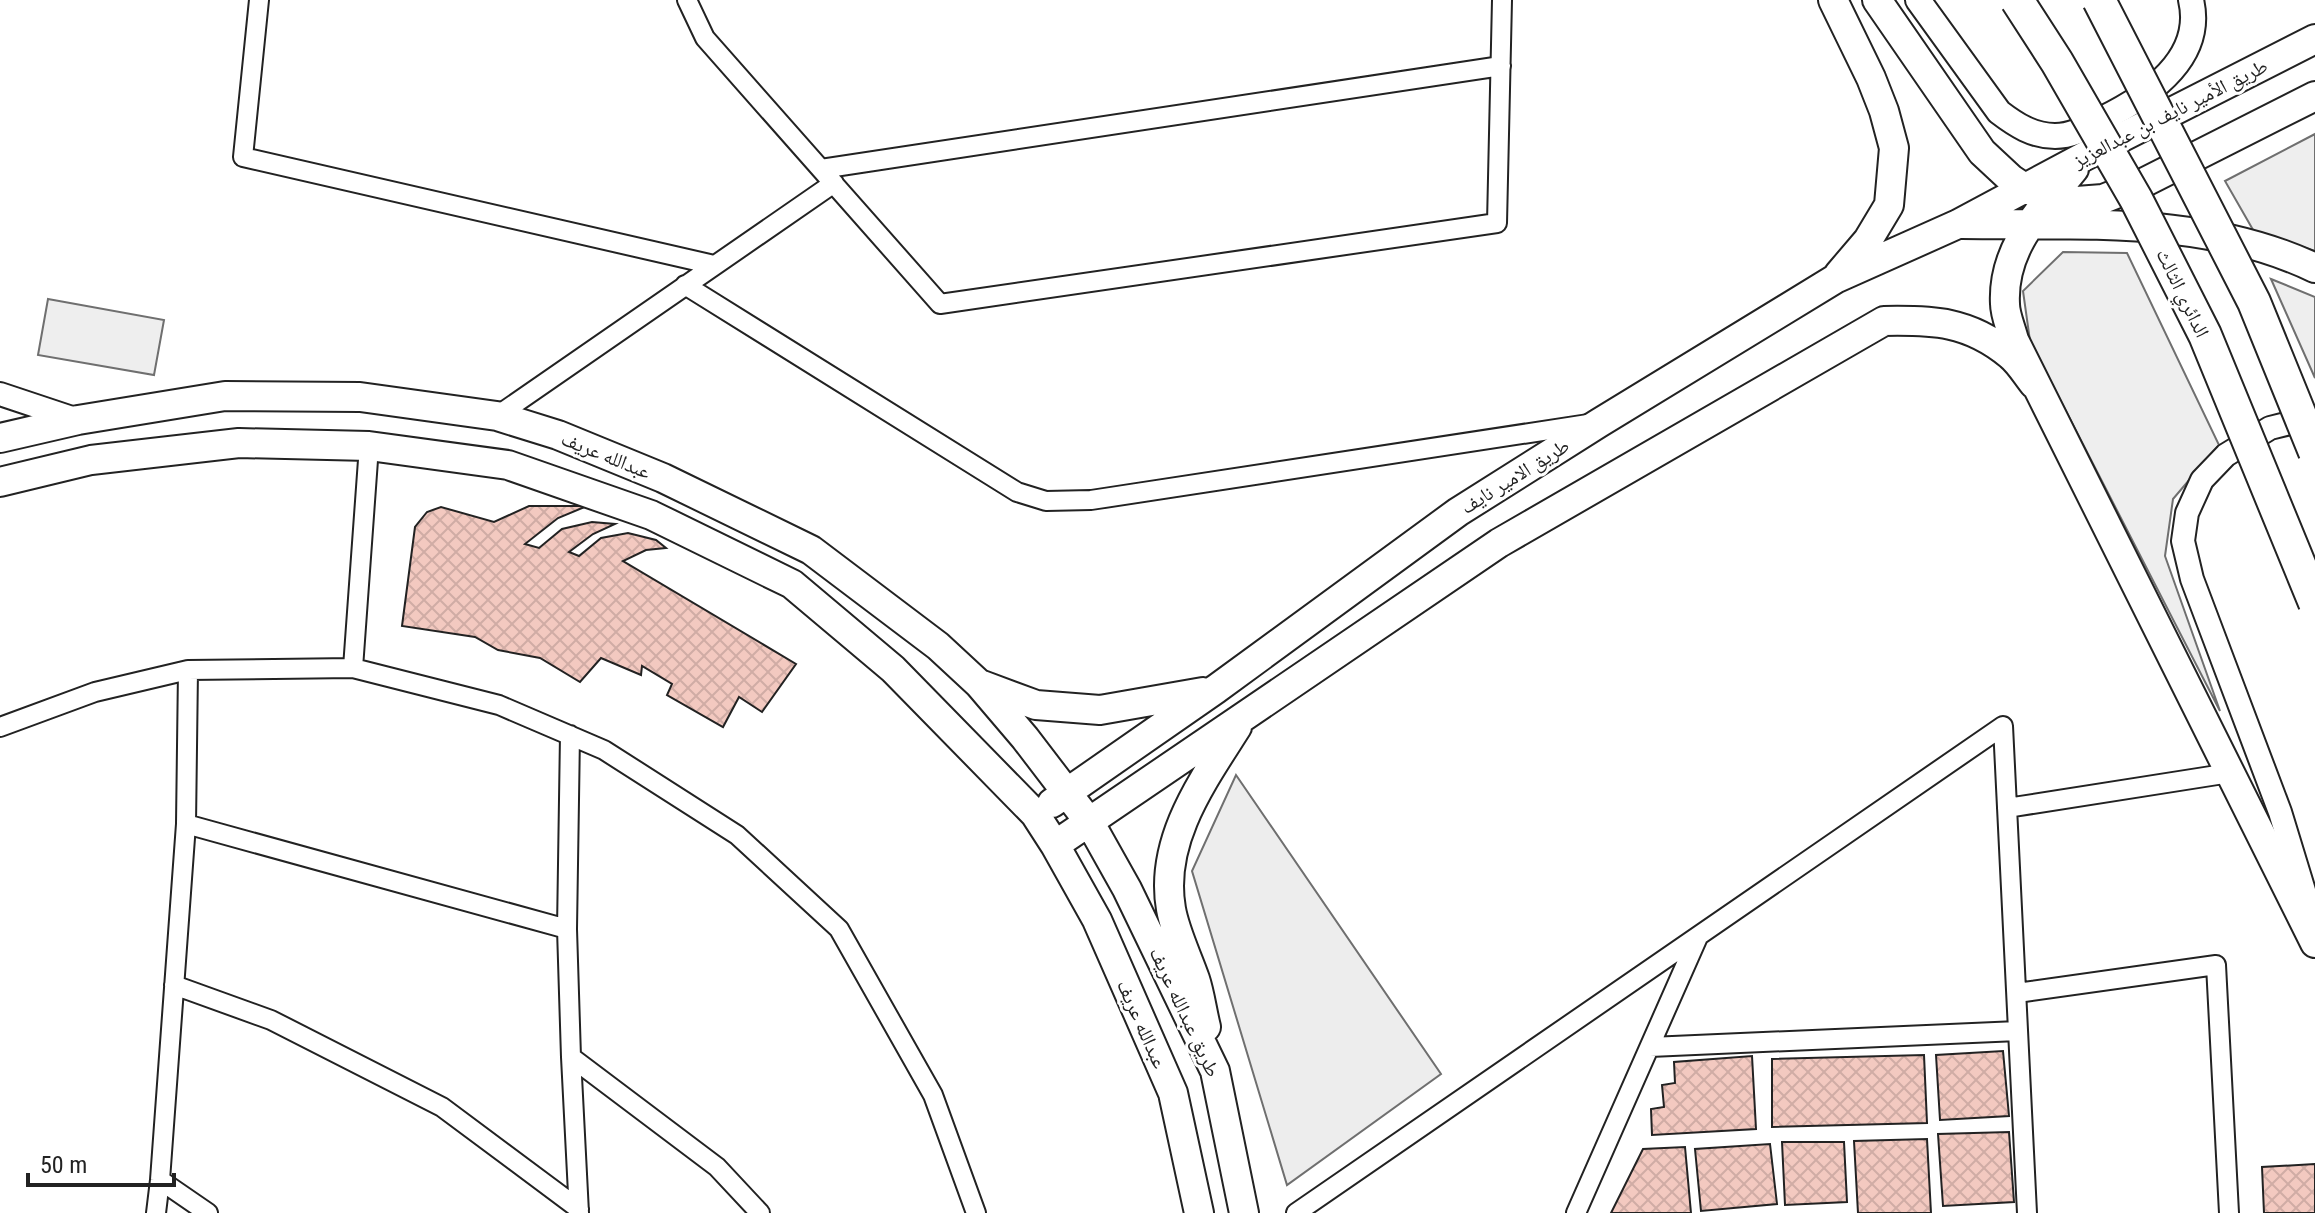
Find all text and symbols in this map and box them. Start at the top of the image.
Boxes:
street label: طريق الأمير نايف بن عبدالعزيز [2068,53,2271,173]
street label: الدائري الثالث [2148,245,2215,343]
street label: عبدالله عريف [558,426,654,484]
street label: طريق الامير نايف [1456,433,1574,519]
street label: طريق عبدالله عريف [1145,944,1225,1080]
street label: عبدالله عريف [1112,976,1172,1072]
scale bar [28,1137,174,1187]
text: 50 m [40,1151,87,1179]

